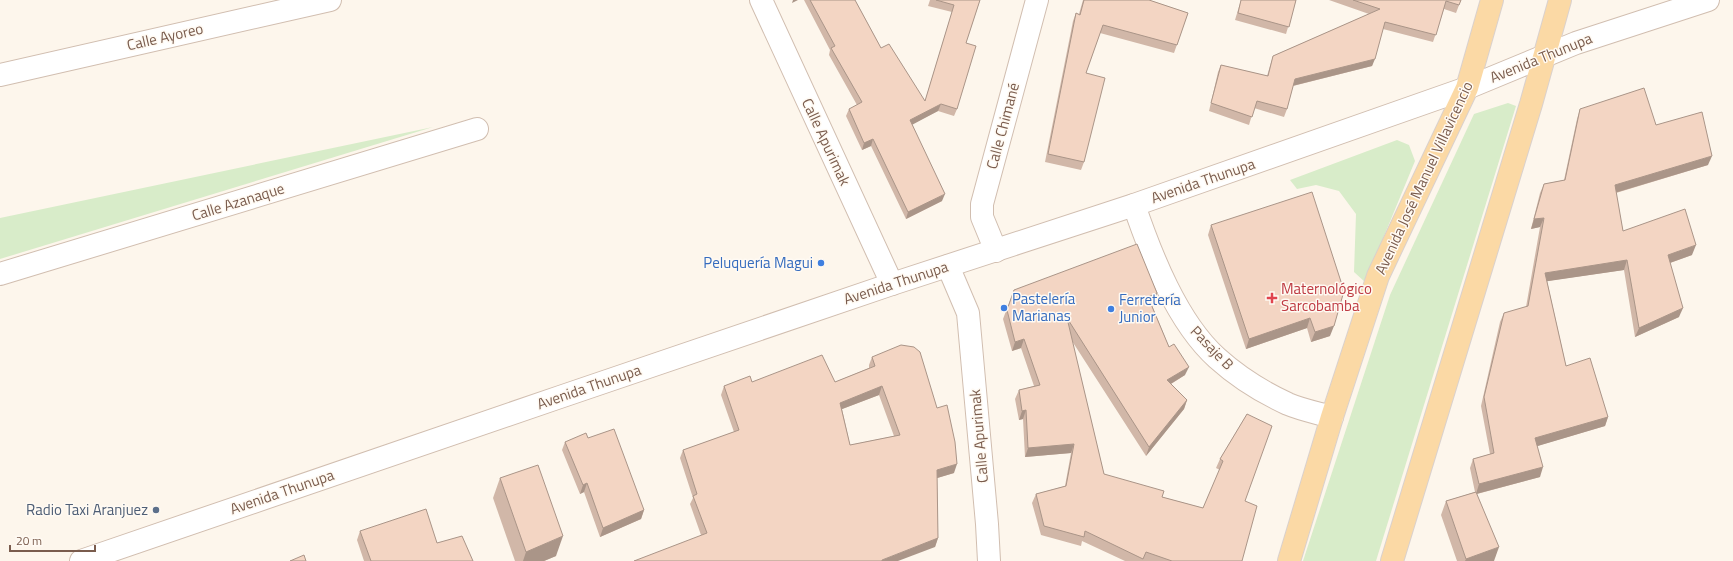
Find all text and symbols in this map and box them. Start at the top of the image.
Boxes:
street label: Calle Ayoreo [124,17,205,56]
street label: Avenida Thunupa [1486,26,1596,89]
street label: Avenida José Manuel Villavicencio [1369,77,1479,278]
street label: Calle Chimané [980,80,1025,172]
street label: Calle Apurimak [796,94,857,189]
street label: Avenida Thunupa [1148,152,1258,209]
street label: Calle Azanaque [189,177,287,227]
place label: Peluquería Magui [703,251,813,274]
street label: Avenida Thunupa [841,255,952,310]
marker: Peluquería Magui [816,258,826,268]
place label: Maternológico Sarcobamba [1281,277,1372,317]
place label: Pastelería Marianas [1012,287,1076,327]
place label: Ferretería Junior [1119,288,1181,328]
marker: Maternológico Sarcobamba [1266,292,1278,304]
marker: Pastelería Marianas [999,303,1009,313]
marker: Ferretería Junior [1106,304,1116,314]
street label: Pasaje B [1185,320,1239,375]
street label: Avenida Thunupa [534,358,644,415]
street label: Calle Apurimak [963,388,994,484]
street label: Avenida Thunupa [227,463,337,520]
place label: Radio Taxi Aranjuez [26,498,148,521]
marker: Radio Taxi Aranjuez [151,505,161,515]
scale bar [10,527,95,553]
text: 20 m [16,531,42,550]

